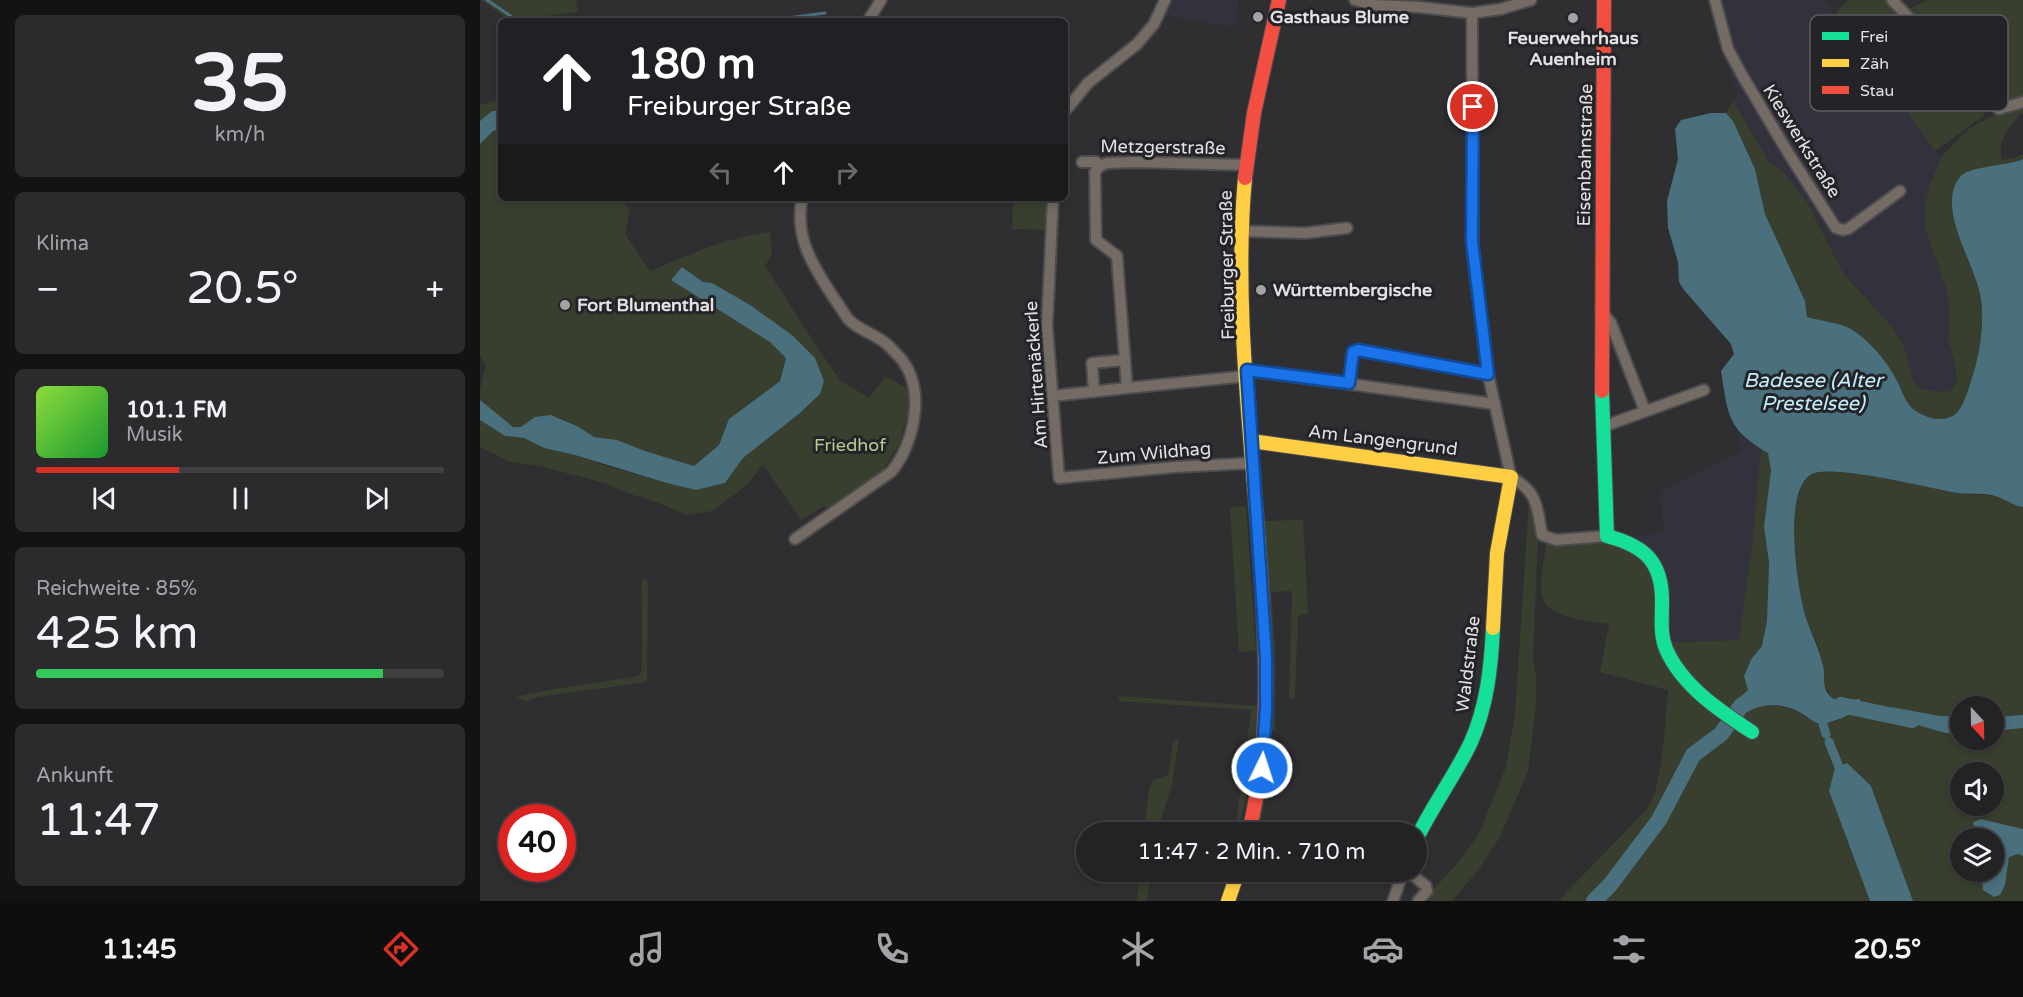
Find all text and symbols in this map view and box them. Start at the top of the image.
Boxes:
place label: Gasthaus Blume [1270,6,1409,28]
marker: Gasthaus Blume [1251,10,1265,24]
marker: Feuerwehrhaus Auenheim [1566,11,1580,25]
legend [1810,15,2008,111]
place label: Feuerwehrhaus Auenheim [1507,27,1639,70]
text: Frei [1860,27,1888,47]
text: 35 [191,37,289,131]
text: 180 m [627,39,756,90]
icon: ahead [528,42,606,120]
text: Zäh [1860,54,1889,74]
street label: Kieswerkstraße [1758,80,1846,202]
pin [1447,81,1498,132]
text: Stau [1860,81,1894,101]
street label: Eisenbahnstraße [1573,83,1597,227]
text: Freiburger Straße [627,90,851,123]
icon: arrive [1456,90,1489,123]
text: km/h [215,123,265,147]
street label: Metzgerstraße [1100,135,1226,159]
icon: left [704,156,737,189]
icon: ahead [767,156,800,189]
icon: right [830,156,863,189]
street label: Freiburger Straße [1215,190,1239,340]
text: Klima [36,232,89,256]
text: 20.5° [186,262,299,316]
text: − [36,270,60,309]
text: + [425,270,444,309]
place label: Württembergische [1273,279,1432,301]
marker: Württembergische [1254,283,1268,297]
place label: Fort Blumenthal [577,294,714,316]
marker: Fort Blumenthal [558,298,572,312]
street label: Am Hirtenäckerle [1020,300,1052,450]
water label: Badesee (Alter Prestelsee) [1744,369,1885,416]
text: 101.1 FM [126,397,227,423]
street label: Am Langengrund [1307,420,1459,460]
text: Musik [126,423,183,447]
park label: Friedhof [814,434,886,456]
street label: Zum Wildhag [1096,437,1212,469]
icon: previous [88,482,121,515]
icon: pause [224,482,257,515]
icon: next [360,482,393,515]
text: Reichweite · 85% [36,577,197,601]
text: 425 km [36,607,198,661]
street label: Waldstraße [1451,615,1485,713]
north arrow [1950,696,2004,750]
map controls [1950,696,2004,882]
position arrow [1230,736,1294,800]
button: sound [1950,762,2004,816]
text: Ankunft [36,764,113,788]
text: 11:47 [36,794,161,848]
speed limit sign: 40 [498,804,576,882]
button: layers [1950,828,2004,882]
text: 11:47 · 2 Min. · 710 m [1138,839,1365,865]
icon: directions [380,928,422,970]
icon: music [626,928,668,970]
icon: phone [871,928,913,970]
icon: climate [1117,928,1159,970]
icon: car [1362,928,1404,970]
icon: filters [1608,928,1650,970]
text: 11:45 [102,933,177,966]
text: 20.5° [1854,933,1921,966]

